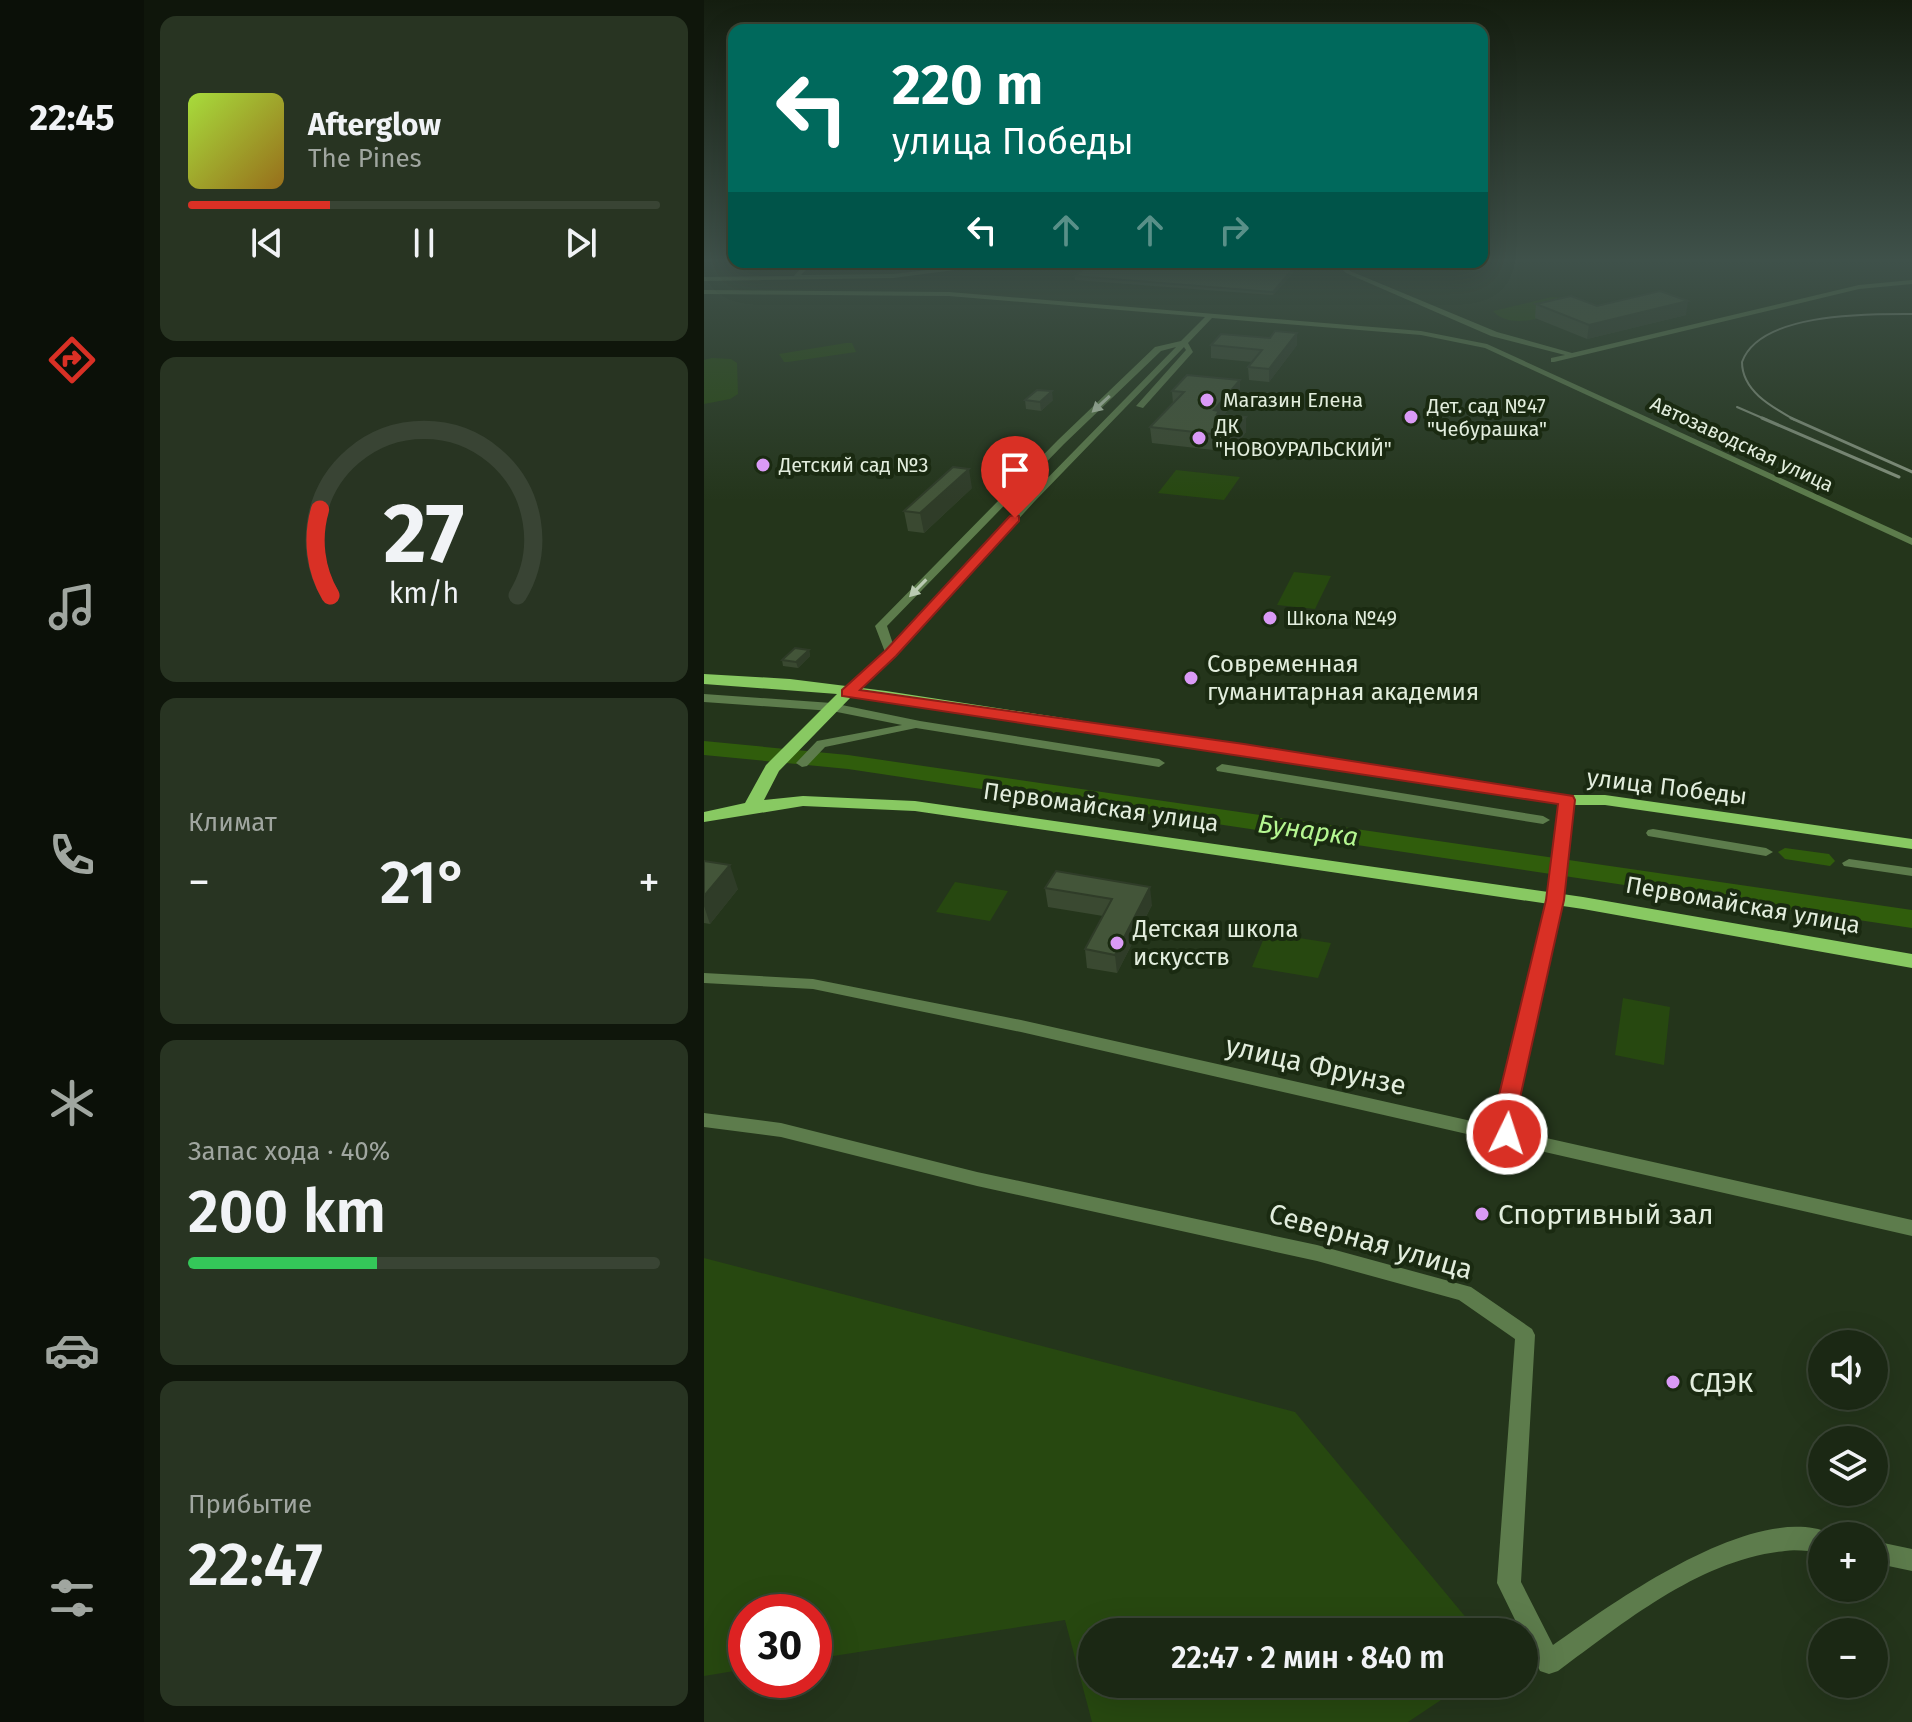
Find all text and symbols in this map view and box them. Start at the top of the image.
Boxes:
text: 220 m [892,52,1043,119]
icon: left [760,56,864,160]
text: 22:45 [30,96,114,140]
text: Afterglow [308,107,441,143]
text: улица Победы [892,120,1134,164]
text: The Pines [308,143,422,174]
icon: left [960,208,1004,252]
icon: ahead [1044,208,1088,252]
icon: ahead [1128,208,1172,252]
icon: right [1212,208,1256,252]
icon: previous [245,221,289,265]
icon: pause [402,221,446,265]
icon: next [559,221,603,265]
icon: directions [44,332,100,388]
place label: Магазин Елена [1223,388,1363,412]
marker: Магазин Елена [1198,391,1216,409]
street label: Автозаводская улица [1647,391,1837,497]
place label: Дет. сад №47 "Чебурашка" [1426,394,1547,441]
one-way arrow [1092,395,1111,413]
marker: Дет. сад №47 "Чебурашка" [1402,408,1420,426]
place label: ДК "НОВОУРАЛЬСКИЙ" [1214,414,1392,461]
marker: ДК "НОВОУРАЛЬСКИЙ" [1190,429,1208,447]
pin [981,436,1049,518]
icon: arrive [993,448,1037,492]
place label: Детский сад №3 [778,453,929,477]
marker: Детский сад №3 [754,456,772,474]
text: 27 [383,483,465,583]
text: km/h [389,576,459,611]
one-way arrow [909,578,928,597]
icon: music [44,579,100,635]
place label: Школа №49 [1286,606,1397,630]
marker: Школа №49 [1261,609,1279,627]
place label: Современная гуманитарная академия [1207,650,1479,706]
marker: Современная гуманитарная академия [1182,669,1200,687]
street label: улица Победы [1585,763,1749,811]
street label: Первомайская улица [981,777,1221,837]
text: Климат [188,807,277,838]
water label: Бунарка [1256,808,1360,853]
icon: phone [44,827,100,883]
text: 21° [380,847,468,919]
text: − [188,856,210,909]
text: + [638,856,660,909]
street label: Первомайская улица [1624,871,1862,939]
place label: Детская школа искусств [1132,915,1299,971]
marker: Детская школа искусств [1108,934,1126,952]
street label: улица Фрунзе [1222,1029,1409,1102]
icon: climate [44,1075,100,1131]
position arrow [1465,1092,1549,1176]
text: Запас хода · 40% [188,1136,390,1167]
text: 200 km [188,1176,386,1248]
street label: Северная улица [1265,1197,1477,1286]
place label: Спортивный зал [1498,1198,1714,1231]
marker: Спортивный зал [1473,1205,1491,1223]
icon: car [44,1322,100,1378]
map controls [1808,1330,1888,1698]
button: sound [1808,1330,1888,1410]
place label: СДЭК [1689,1366,1754,1399]
marker: СДЭК [1664,1373,1682,1391]
button: layers [1808,1426,1888,1506]
text: Прибытие [188,1489,312,1520]
button: + [1808,1522,1888,1602]
text: 22:47 [188,1529,323,1601]
icon: filters [44,1570,100,1626]
speed limit sign: 30 [728,1594,832,1698]
button: − [1808,1618,1888,1698]
text: 22:47 · 2 мин · 840 m [1171,1640,1445,1676]

